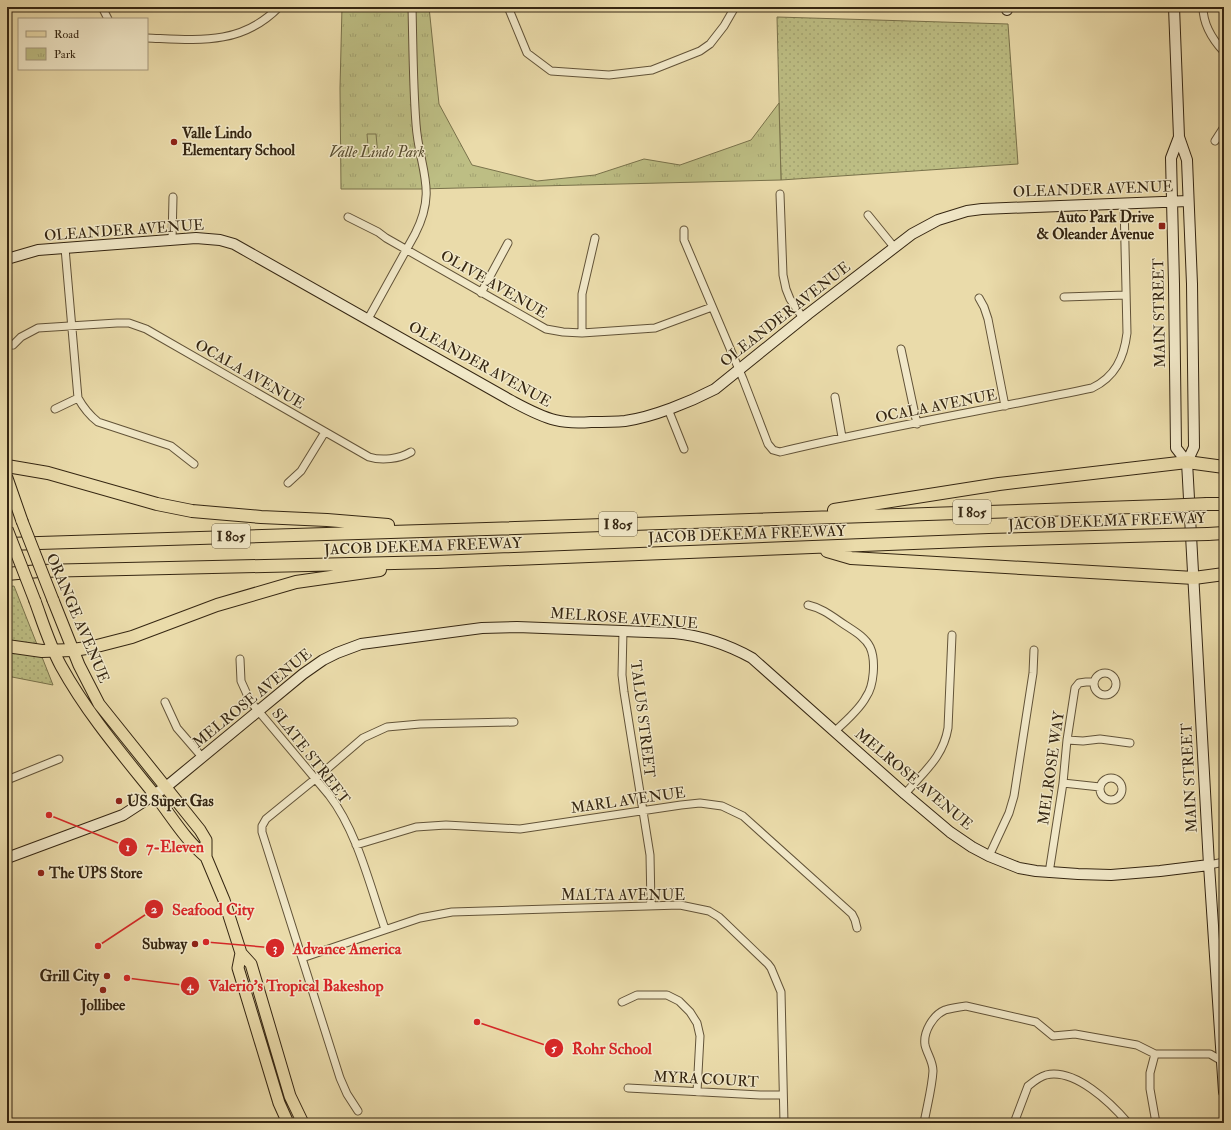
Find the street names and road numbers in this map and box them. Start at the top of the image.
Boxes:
street label: OLEANDER AVENUE [1013,177,1174,202]
street label: OLEANDER AVENUE [43,215,205,246]
street label: OLIVE AVENUE [437,246,551,323]
street label: OLEANDER AVENUE [716,257,854,371]
street label: MAIN STREET [1149,258,1170,368]
street label: OLEANDER AVENUE [405,317,555,412]
street label: OCALA AVENUE [192,335,308,414]
street label: OCALA AVENUE [874,385,999,428]
road number: I 805 [953,500,991,524]
street label: JACOB DEKEMA FREEWAY [1007,509,1207,535]
road number: I 805 [599,512,637,536]
street label: JACOB DEKEMA FREEWAY [647,522,847,548]
road number: I 805 [212,524,250,548]
street label: JACOB DEKEMA FREEWAY [323,534,523,560]
street label: ORANGE AVENUE [42,551,114,686]
street label: MELROSE AVENUE [550,604,699,633]
street label: MELROSE AVENUE [189,644,316,752]
street label: TALUS STREET [626,659,659,779]
street label: SLATE STREET [267,705,354,808]
street label: MELROSE WAY [1034,709,1069,826]
street label: MAIN STREET [1177,723,1202,833]
street label: MELROSE AVENUE [851,725,977,834]
street label: MARL AVENUE [570,783,687,818]
street label: MALTA AVENUE [561,886,685,905]
street label: MYRA COURT [653,1067,759,1092]

